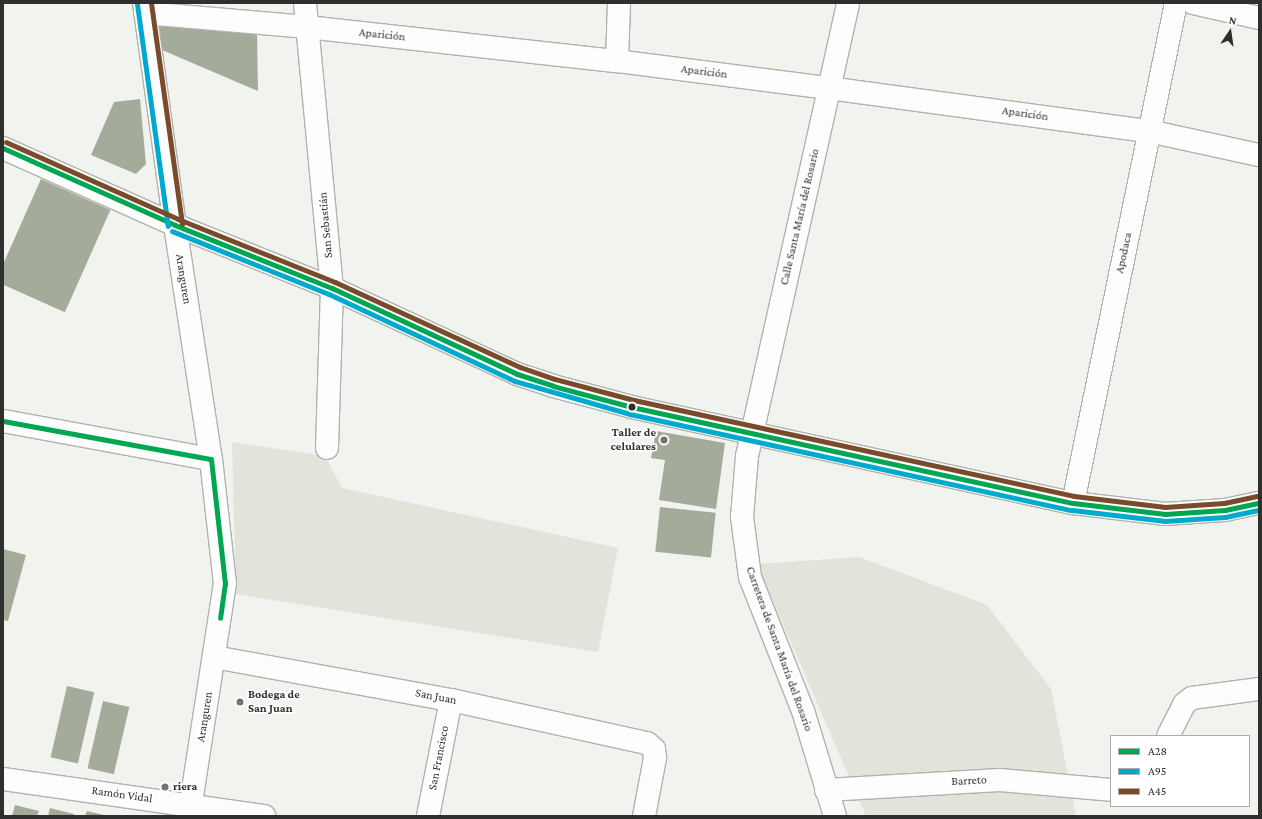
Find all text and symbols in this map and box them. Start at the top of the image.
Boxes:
north arrow [1210,12,1250,52]
text: N [1228,14,1238,27]
street label: Aparición [358,25,406,45]
street label: Aparición [680,62,728,82]
street label: Aparición [1001,104,1049,124]
street label: Calle Santa María del Rosario [777,147,823,287]
street label: San Sebastián [316,191,336,259]
street label: Apodaca [1113,231,1135,275]
street label: Aranguren [172,253,194,305]
unlabelled marker [627,402,637,412]
place label: Taller de celulares [611,426,656,454]
marker: Taller de celulares [659,435,669,445]
street label: Carretera de Santa María del Rosario [742,565,816,733]
street label: San Juan [414,686,458,708]
place label: Bodega de San Juan [248,688,300,716]
street label: Aranguren [194,691,216,743]
marker: Bodega de San Juan [235,697,245,707]
street label: San Francisco [426,725,452,791]
legend [1110,735,1250,807]
text: A28 [1148,744,1167,758]
text: A95 [1148,764,1166,778]
street label: Barreto [951,773,987,789]
place label: riera [173,780,197,794]
marker: riera [160,782,170,792]
street label: Ramón Vidal [91,784,153,806]
text: A45 [1148,784,1167,798]

